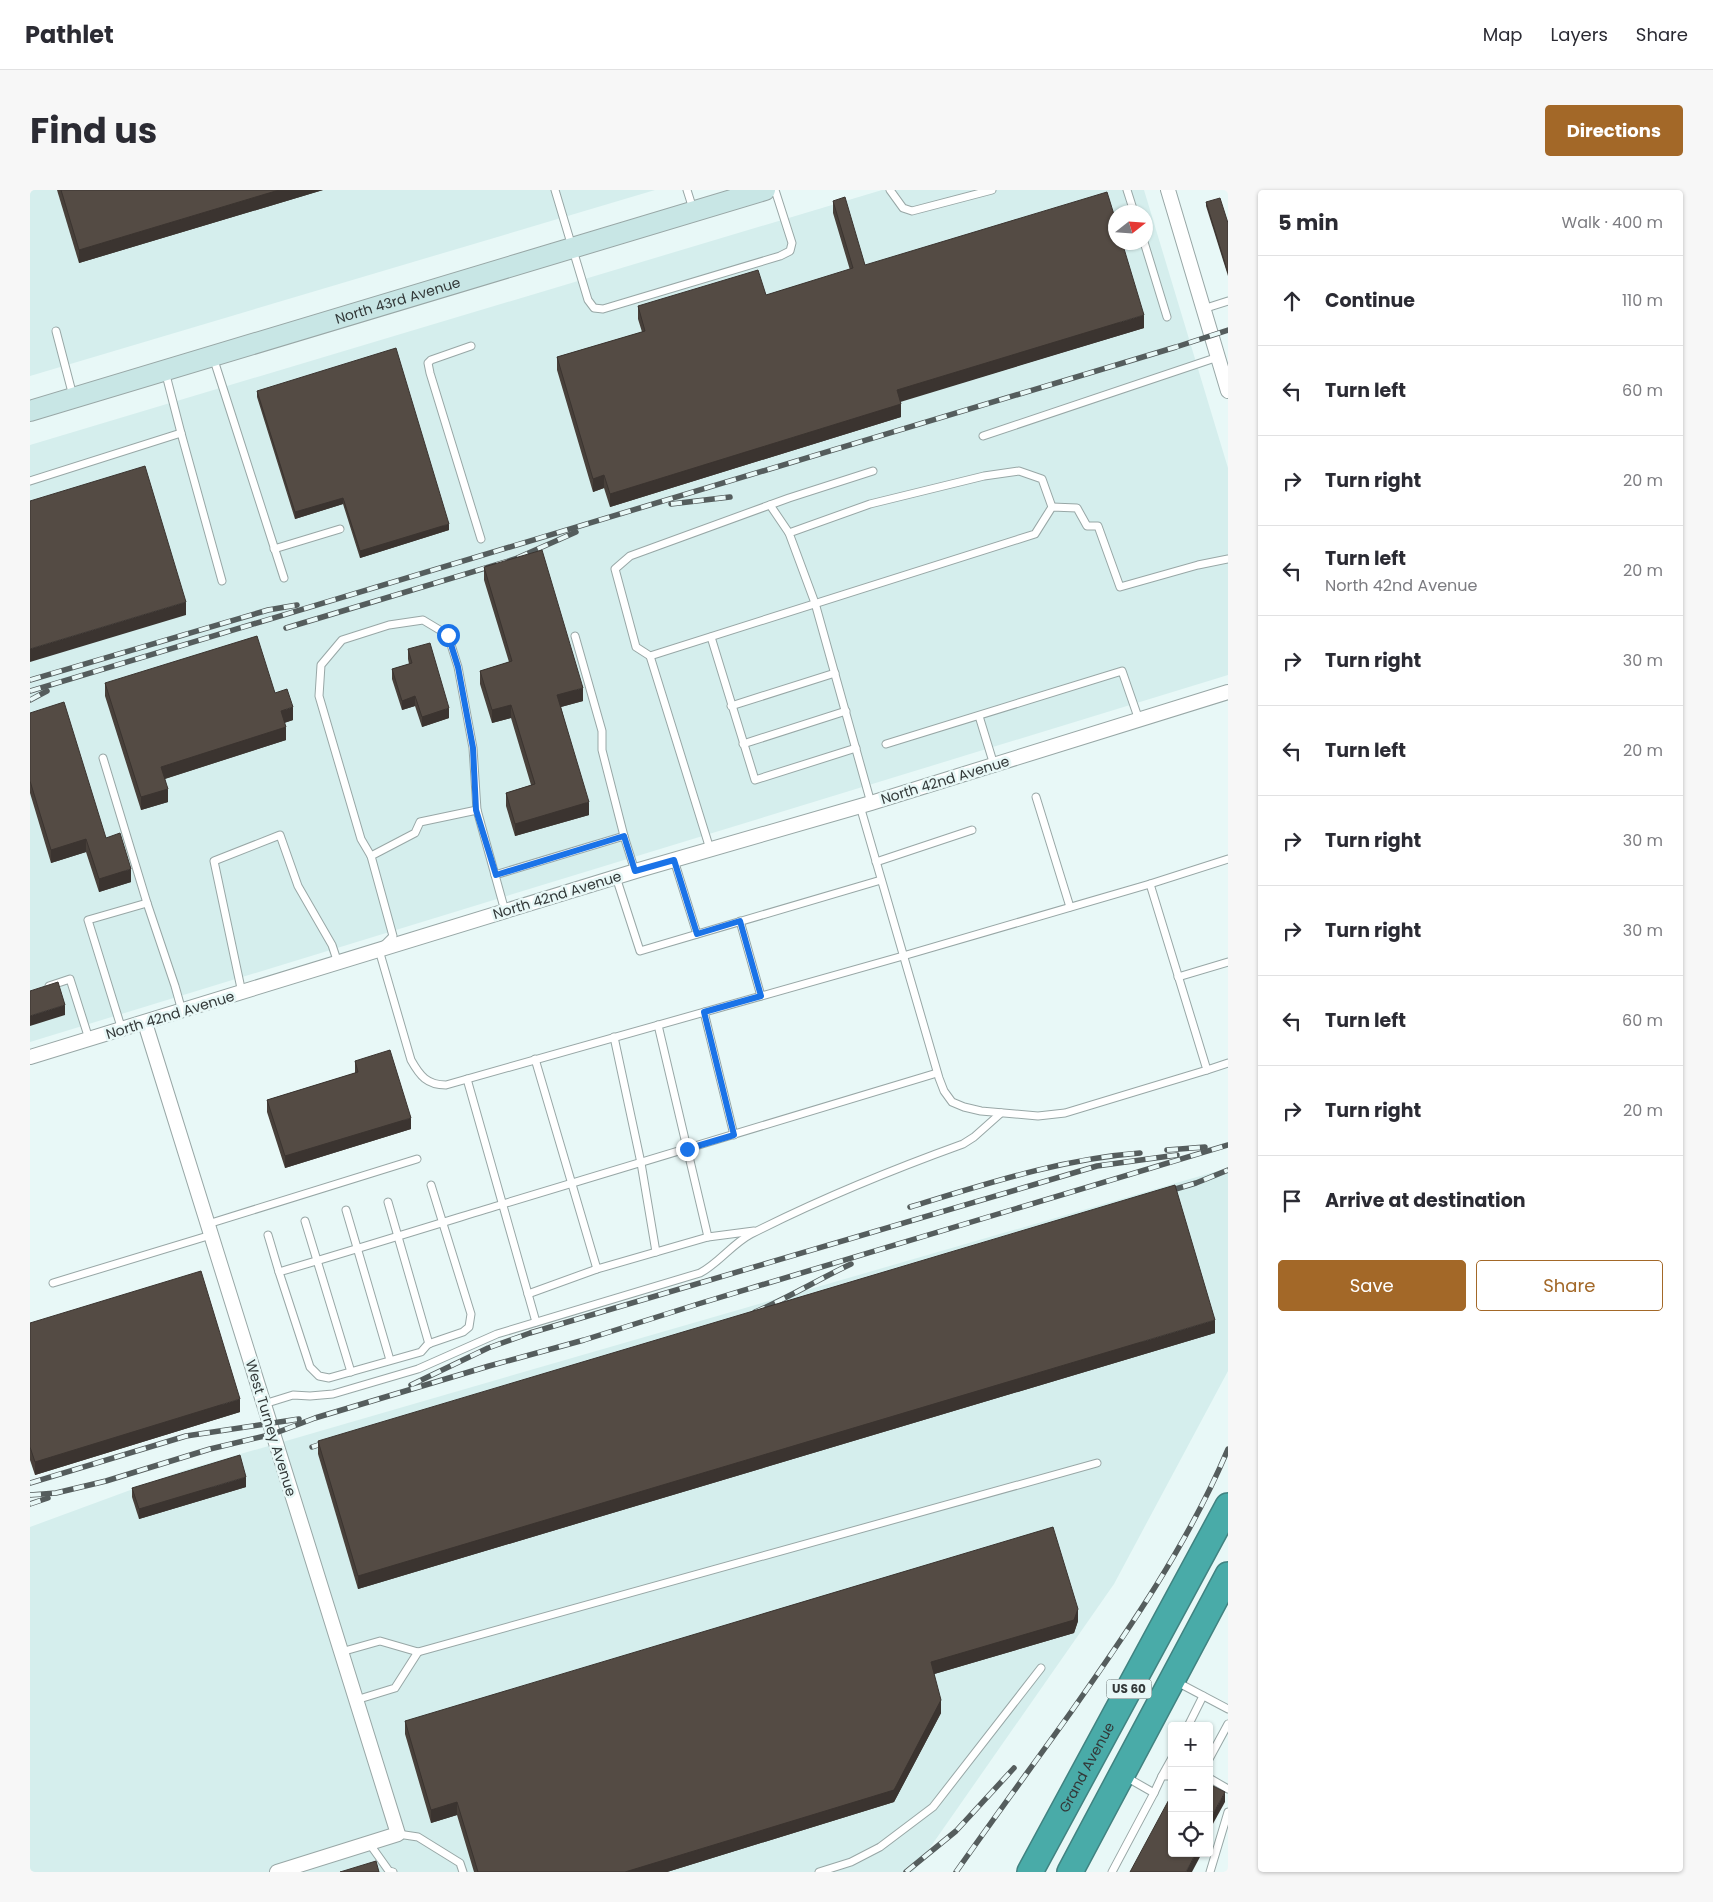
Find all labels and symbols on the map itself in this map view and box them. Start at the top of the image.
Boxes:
north arrow [1108,205,1153,250]
street label: North 43rd Avenue [333,272,463,329]
route start [437,624,460,647]
street label: North 42nd Avenue [878,751,1012,809]
street label: North 42nd Avenue [490,866,624,924]
street label: North 42nd Avenue [103,986,237,1044]
route end [676,1138,699,1161]
street label: West Turney Avenue [241,1357,301,1499]
road number: US 60 [1106,1680,1152,1698]
street label: Grand Avenue [1054,1718,1119,1816]

